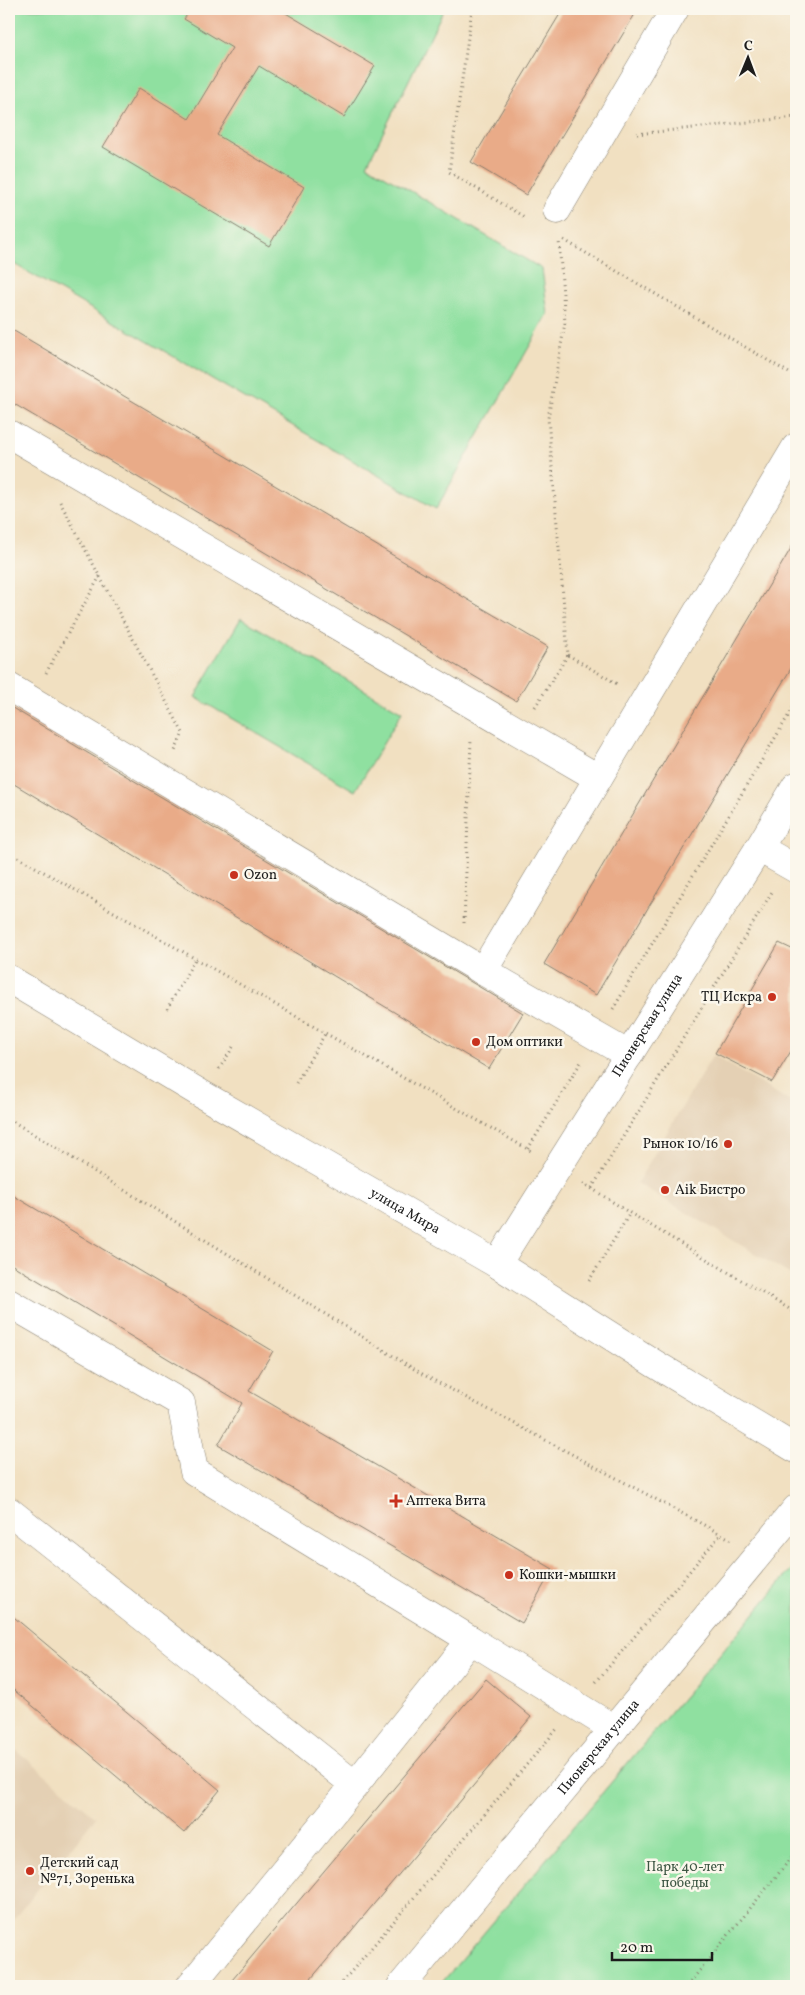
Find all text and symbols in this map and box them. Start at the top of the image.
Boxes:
north arrow [722,32,772,82]
text: С [744,37,753,56]
place label: Ozon [244,866,277,885]
marker: Ozon [228,869,240,881]
street label: Пионерская улица [608,970,687,1081]
place label: ТЦ Искра [701,988,762,1007]
marker: ТЦ Искра [766,991,778,1003]
place label: Дом оптики [486,1033,563,1052]
marker: Дом оптики [470,1036,482,1048]
place label: Рынок 10/16 [643,1135,718,1154]
marker: Рынок 10/16 [722,1138,734,1150]
place label: Aik Бистро [675,1181,745,1200]
street label: улица Мира [366,1183,444,1239]
marker: Aik Бистро [659,1184,671,1196]
place label: Аптека Вита [406,1492,486,1511]
marker: Аптека Вита [390,1495,402,1507]
place label: Кошки-мышки [519,1566,616,1585]
marker: Кошки-мышки [503,1569,515,1581]
street label: Пионерская улица [553,1695,644,1799]
place label: Детский сад №71, Зоренька [40,1854,135,1889]
park label: Парк 40-лет победы [646,1858,724,1893]
marker: Детский сад №71, Зоренька [24,1865,36,1877]
scale bar [612,1930,712,1962]
text: 20 m [620,1938,653,1959]

